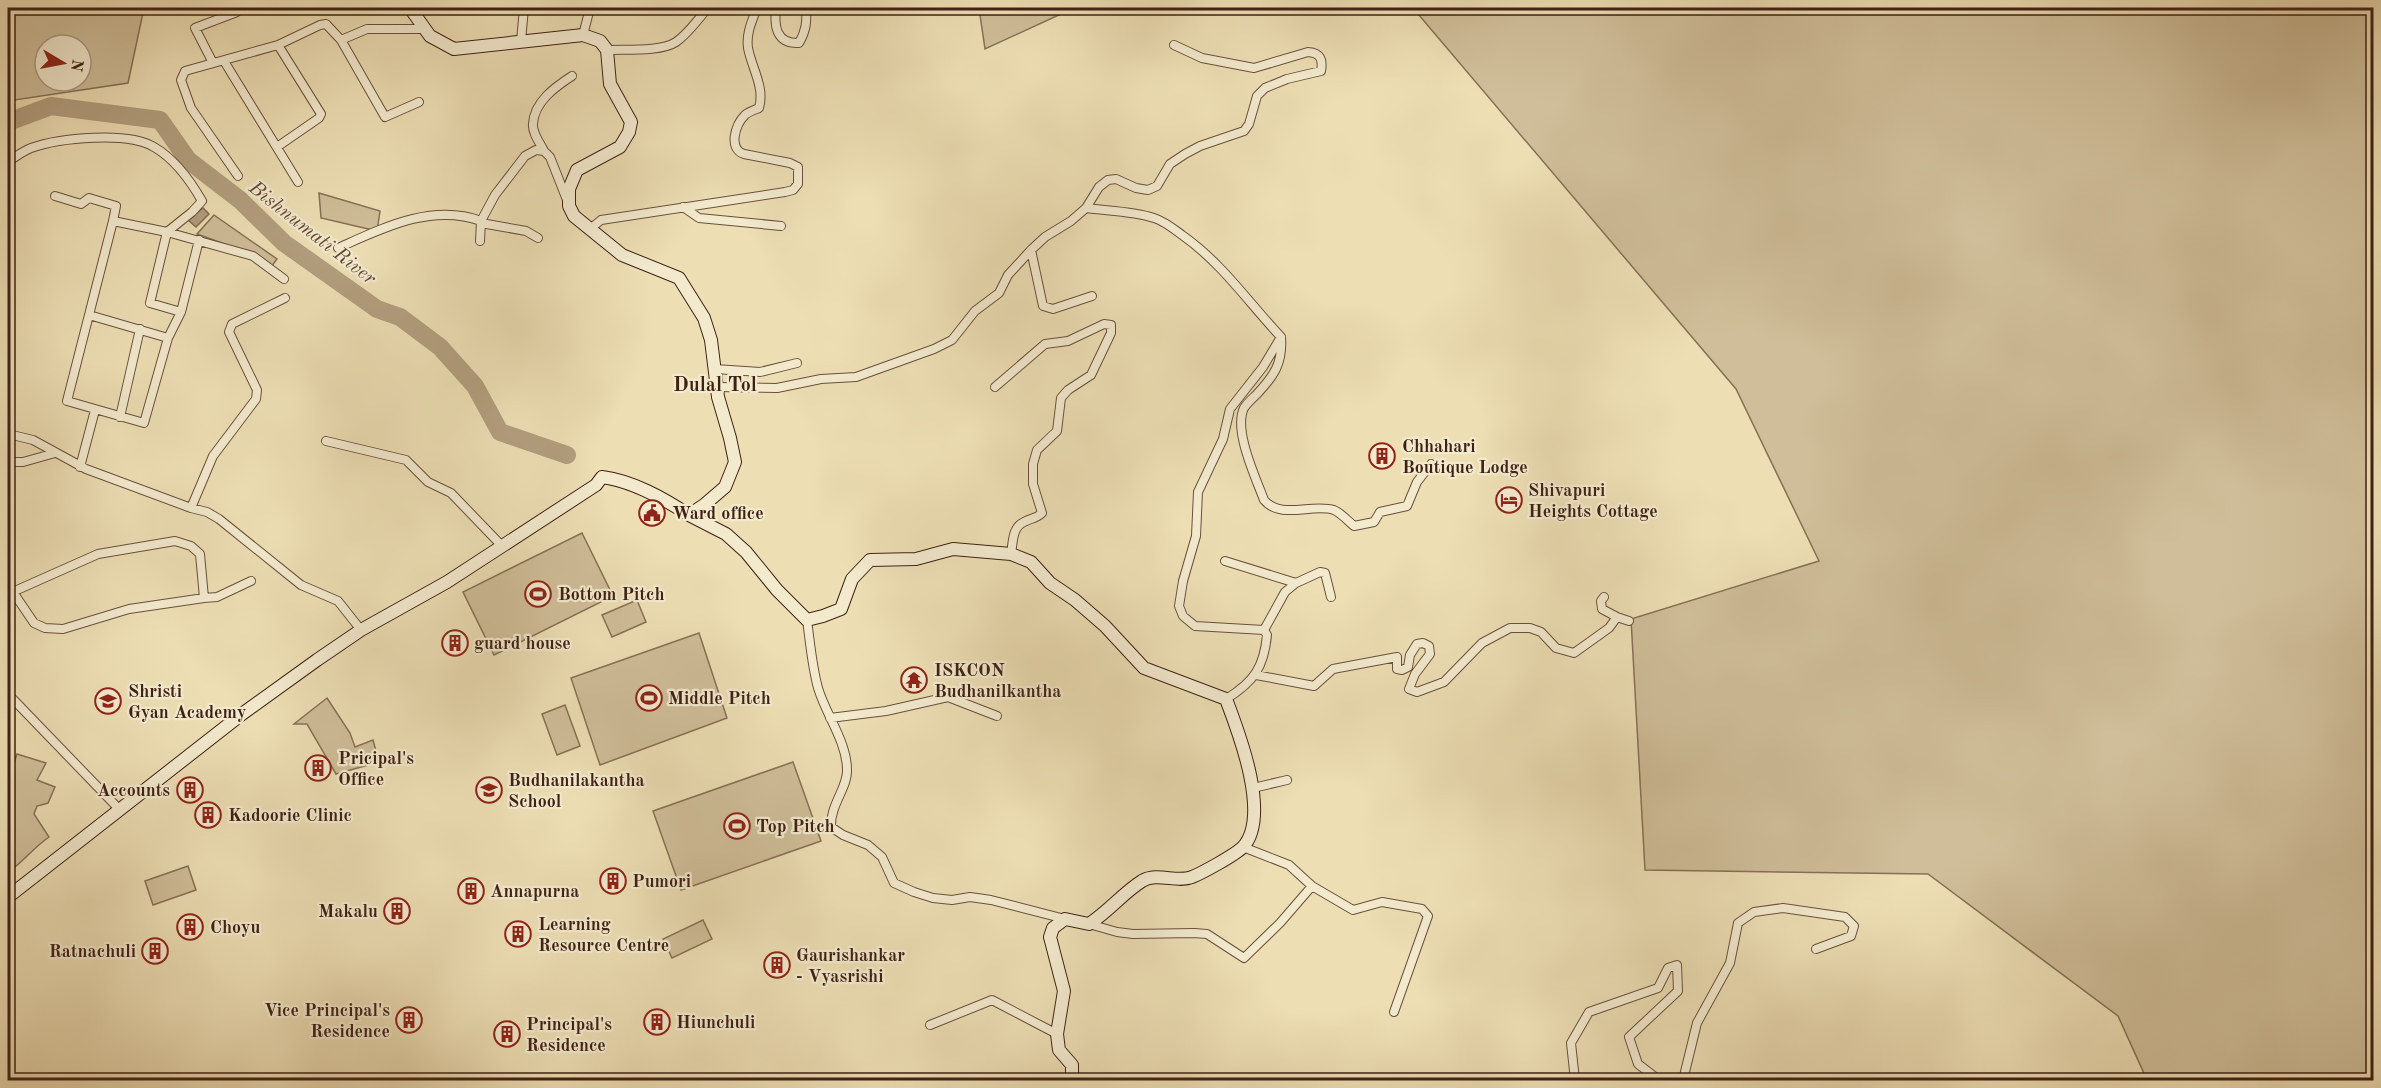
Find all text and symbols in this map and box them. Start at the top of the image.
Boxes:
north arrow [33,33,93,93]
text: N [67,58,85,73]
water label: Bishnumati River [244,177,379,289]
district label: Dulal Tol [673,376,757,396]
place label: Chhahari Boutique Lodge [1402,438,1528,477]
building icon: Chhahari Boutique Lodge [1367,441,1397,471]
place label: Shivapuri Heights Cottage [1528,482,1658,521]
hotel icon: Shivapuri Heights Cottage [1494,485,1524,515]
public building icon: Ward office [637,498,667,528]
place label: Ward office [672,505,764,523]
sports icon: Bottom Pitch [523,579,553,609]
place label: Bottom Pitch [558,586,665,604]
building icon: guard house [440,628,470,658]
place label: guard house [474,635,571,653]
place label: ISKCON Budhanilkantha [934,662,1061,701]
temple icon: ISKCON Budhanilkantha [899,665,929,695]
place label: Shristi Gyan Academy [128,683,246,722]
sports icon: Middle Pitch [634,683,664,713]
school or university icon: Shristi Gyan Academy [93,686,123,716]
place label: Middle Pitch [668,690,771,708]
place label: Pricipal's Office [338,750,414,789]
building icon: Pricipal's Office [303,753,333,783]
place label: Budhanilakantha School [508,772,645,811]
building icon: Accounts [175,775,205,805]
school or university icon: Budhanilakantha School [474,775,504,805]
place label: Accounts [97,782,170,800]
building icon: Kadoorie Clinic [193,800,223,830]
place label: Kadoorie Clinic [228,807,352,825]
sports icon: Top Pitch [722,811,752,841]
place label: Top Pitch [756,818,835,836]
building icon: Pumori [598,866,628,896]
place label: Pumori [632,873,691,891]
building icon: Annapurna [456,876,486,906]
place label: Annapurna [490,883,579,901]
building icon: Makalu [382,896,412,926]
place label: Makalu [318,903,378,921]
building icon: Choyu [175,912,205,942]
place label: Learning Resource Centre [538,916,669,955]
place label: Choyu [210,919,260,937]
building icon: Learning Resource Centre [503,919,533,949]
building icon: Ratnachuli [140,936,170,966]
place label: Ratnachuli [49,943,136,961]
place label: Gaurishankar - Vyasrishi [796,947,905,986]
building icon: Gaurishankar - Vyasrishi [762,950,792,980]
place label: Vice Principal's Residence [264,1002,390,1041]
building icon: Vice Principal's Residence [394,1005,424,1035]
building icon: Hiunchuli [642,1007,672,1037]
place label: Hiunchuli [676,1014,755,1032]
place label: Principal's Residence [526,1016,612,1055]
building icon: Principal's Residence [492,1019,522,1049]

